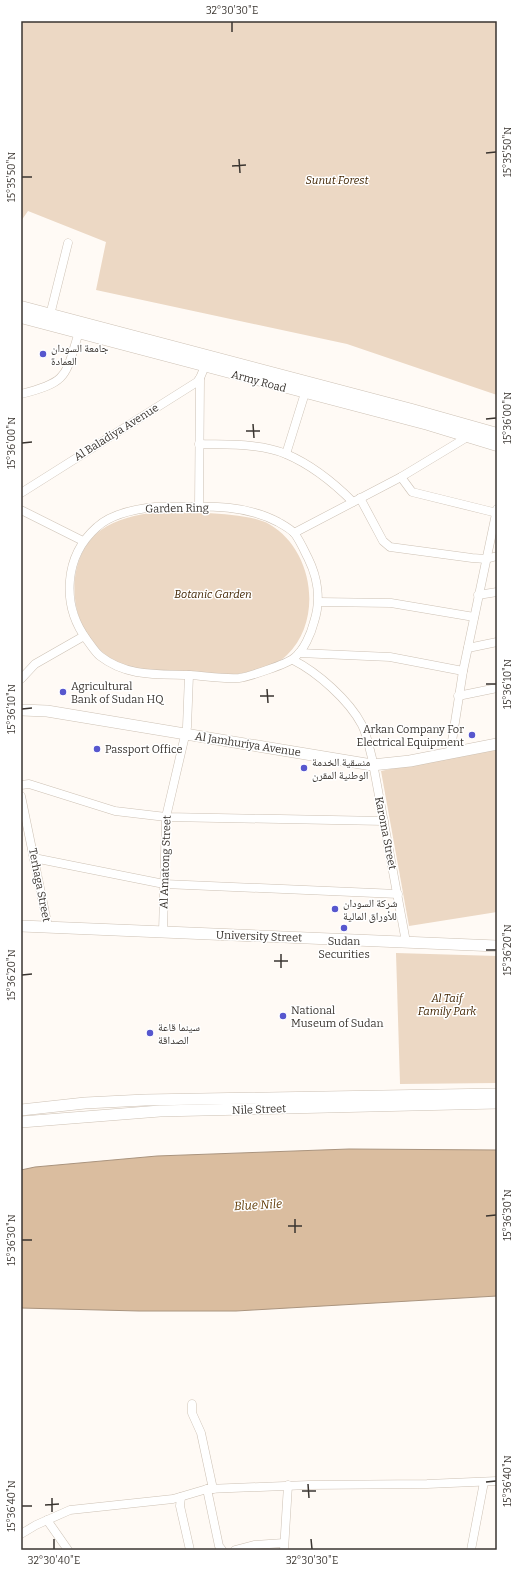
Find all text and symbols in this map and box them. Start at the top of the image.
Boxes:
text: 32°30'30"E [206,5,258,17]
text: 15°35'50"N [502,127,514,177]
text: 15°35'50"N [6,152,18,202]
park label: Sunut Forest [306,174,368,187]
place label: جامعة السودان العمادة [51,342,109,368]
marker: جامعة السودان العمادة [38,349,48,359]
street label: Army Road [230,368,288,395]
text: 15°36'00"N [502,392,514,444]
street label: Al Baladiya Avenue [72,401,161,464]
text: 15°36'00"N [6,417,18,469]
street label: Garden Ring [145,501,209,516]
park label: Botanic Garden [174,588,252,601]
text: 15°36'10"N [502,659,514,709]
place label: Agricultural Bank of Sudan HQ [71,680,164,706]
text: 15°36'10"N [6,684,18,734]
marker: Agricultural Bank of Sudan HQ [58,687,68,697]
place label: Arkan Company For Electrical Equipment [357,723,464,749]
street label: Al Jamhuriya Avenue [194,730,302,759]
marker: Arkan Company For Electrical Equipment [467,730,477,740]
place label: Passport Office [105,743,182,756]
marker: Passport Office [92,744,102,754]
place label: منسقية الخدمة الوطنية المقرن [312,756,370,782]
marker: منسقية الخدمة الوطنية المقرن [299,763,309,773]
street label: Karoma Street [372,796,399,871]
street label: Al Amatong Street [157,815,174,909]
street label: Terhaga Street [26,847,53,923]
place label: شركة السودان للأوراق المالية [343,897,397,923]
marker: شركة السودان للأوراق المالية [330,904,340,914]
marker: Sudan Securities [339,923,349,933]
text: 15°36'20"N [502,924,514,976]
street label: University Street [216,929,302,944]
place label: Sudan Securities [318,935,370,961]
text: 15°36'20"N [6,949,18,1001]
park label: Al Taif Family Park [418,992,477,1018]
place label: National Museum of Sudan [291,1004,383,1030]
marker: National Museum of Sudan [278,1011,288,1021]
place label: سينما قاعة الصداقة [158,1021,200,1047]
marker: سينما قاعة الصداقة [145,1028,155,1038]
street label: Nile Street [232,1102,286,1117]
text: 15°36'30"N [502,1189,514,1241]
water label: Blue Nile [234,1197,282,1213]
text: 15°36'30"N [6,1214,18,1266]
text: 15°36'40"N [502,1455,514,1507]
text: 15°36'40"N [6,1480,18,1532]
text: 32°30'40"E [28,1555,80,1567]
text: 32°30'30"E [286,1555,338,1567]

